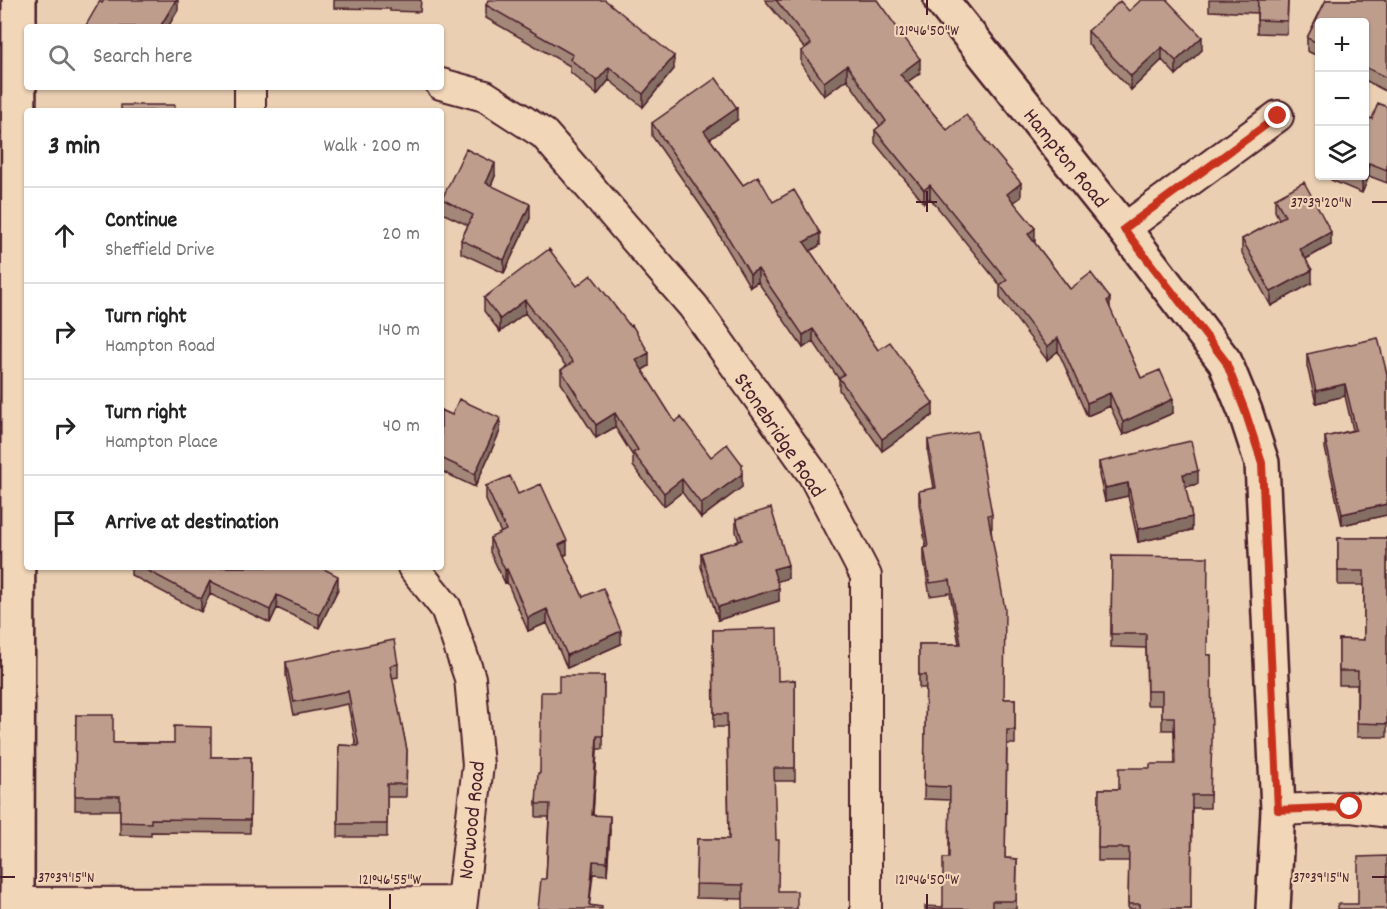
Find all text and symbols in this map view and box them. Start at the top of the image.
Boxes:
map controls [1315,18,1369,180]
button: + [1315,18,1369,72]
text: 121°46'50"W [895,21,959,43]
search box [24,24,444,90]
icon: search [45,41,78,74]
text: Search here [93,42,192,73]
button: − [1315,72,1369,126]
street label: Hampton Road [1014,102,1114,216]
route end [1264,102,1290,128]
button: layers [1315,126,1369,180]
text: 3 min [48,129,100,166]
text: Walk · 200 m [324,133,420,161]
text: 37°39'20"N [1290,193,1352,215]
text: Continue [105,206,177,237]
icon: ahead [48,219,81,252]
text: 20 m [382,221,420,249]
text: Sheffield Drive [105,237,214,265]
text: Turn right [105,302,187,333]
icon: right [48,315,81,348]
text: 140 m [378,317,420,345]
text: Hampton Road [105,333,215,361]
street label: Stonebridge Road [725,367,831,505]
text: Turn right [105,398,187,429]
icon: right [48,411,81,444]
text: 40 m [382,413,420,441]
text: Hampton Place [105,429,218,457]
icon: arrive [48,507,81,540]
text: Arrive at destination [105,508,279,539]
street label: Norwood Road [452,760,495,881]
route start [1336,793,1362,819]
text: 37°39'15"N [38,868,94,890]
text: 37°39'15"N [1293,868,1349,890]
text: 121°46'55"W [359,870,422,892]
text: 121°46'50"W [895,870,959,892]

